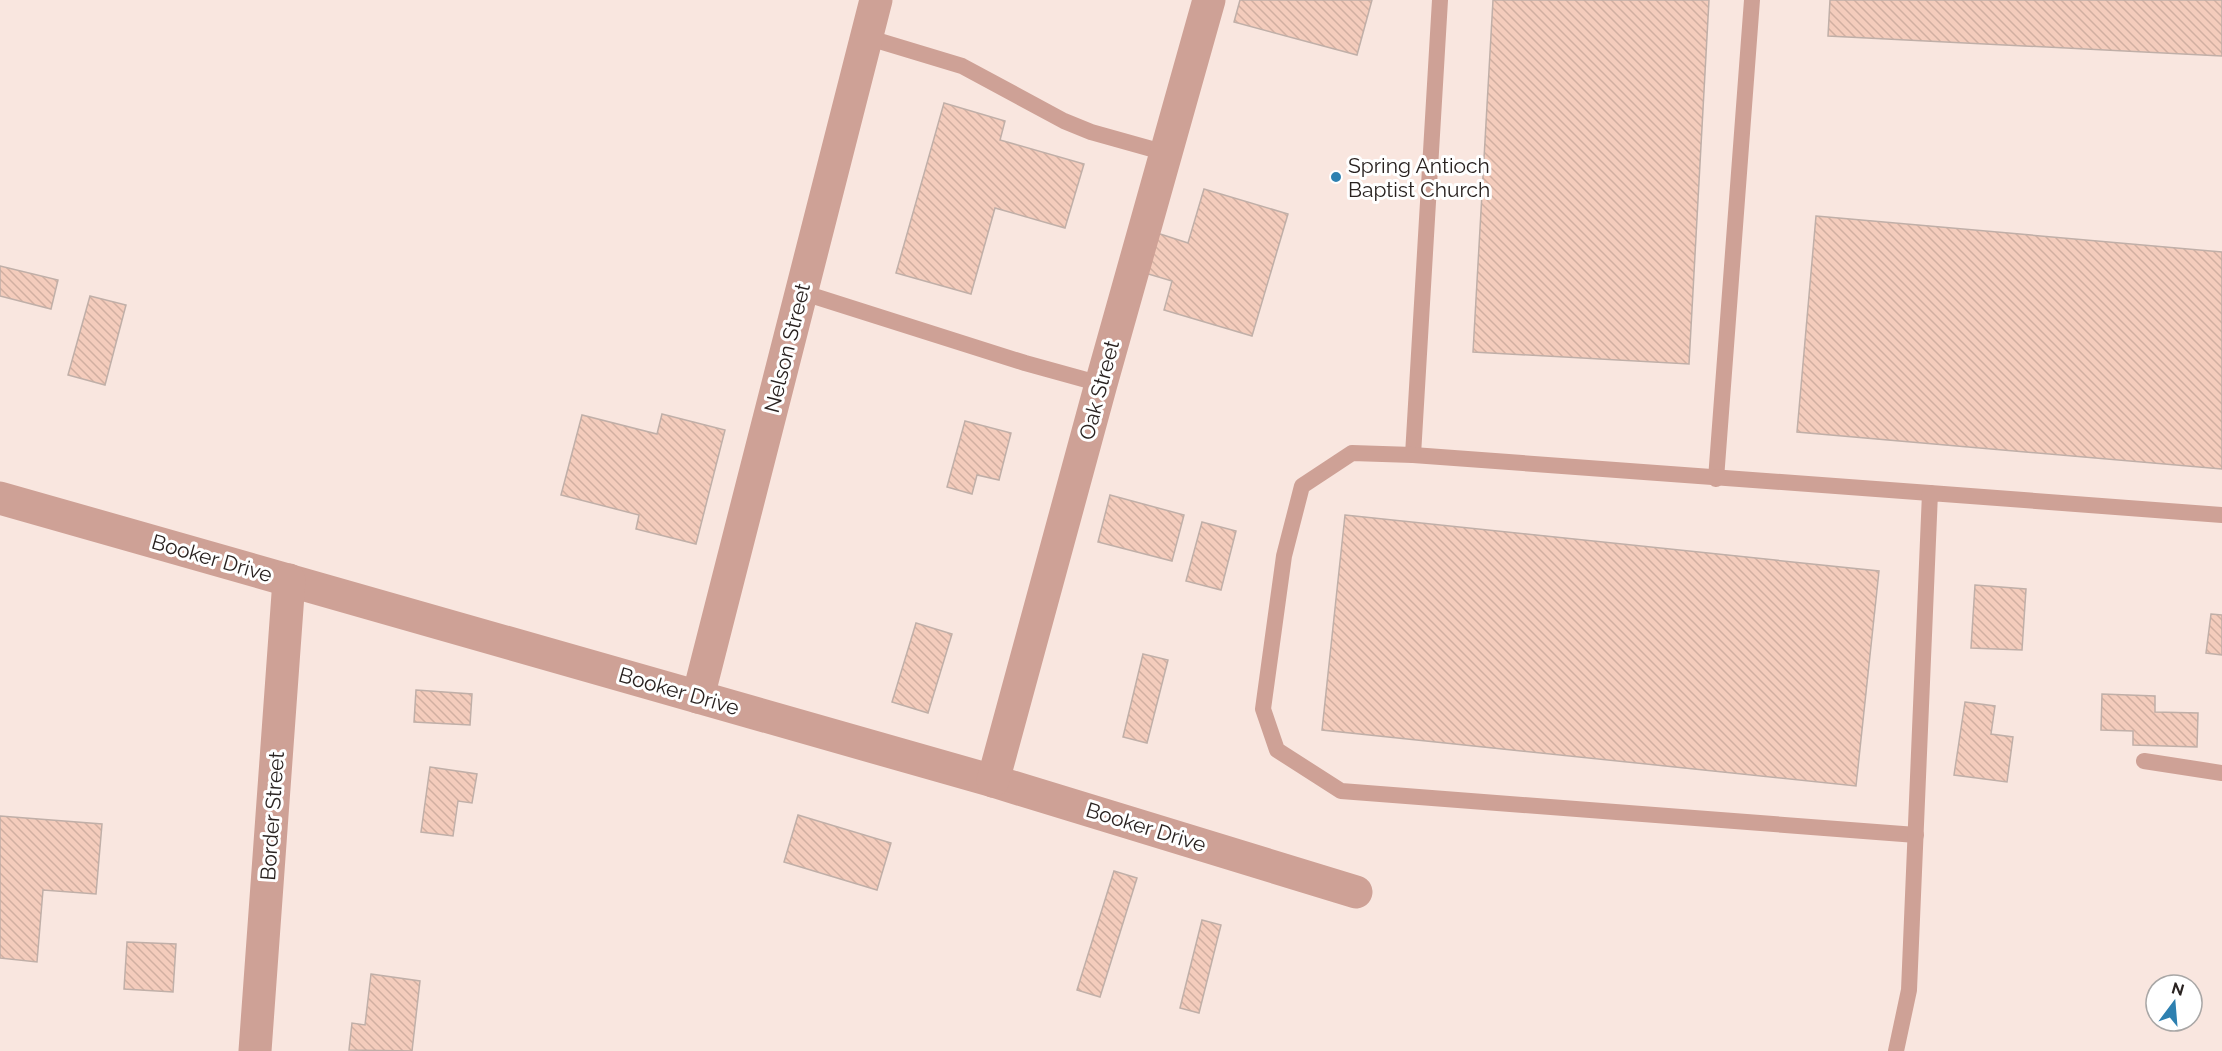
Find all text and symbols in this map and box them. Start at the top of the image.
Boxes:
place label: Spring Antioch Baptist Church [1348,153,1490,202]
marker: Spring Antioch Baptist Church [1329,170,1343,184]
street label: Nelson Street [759,281,815,415]
street label: Oak Street [1074,338,1124,442]
street label: Booker Drive [149,529,275,587]
street label: Booker Drive [616,662,742,720]
street label: Border Street [255,751,289,881]
street label: Booker Drive [1083,797,1209,857]
north arrow [2144,973,2204,1033]
text: N [2170,978,2186,1000]

